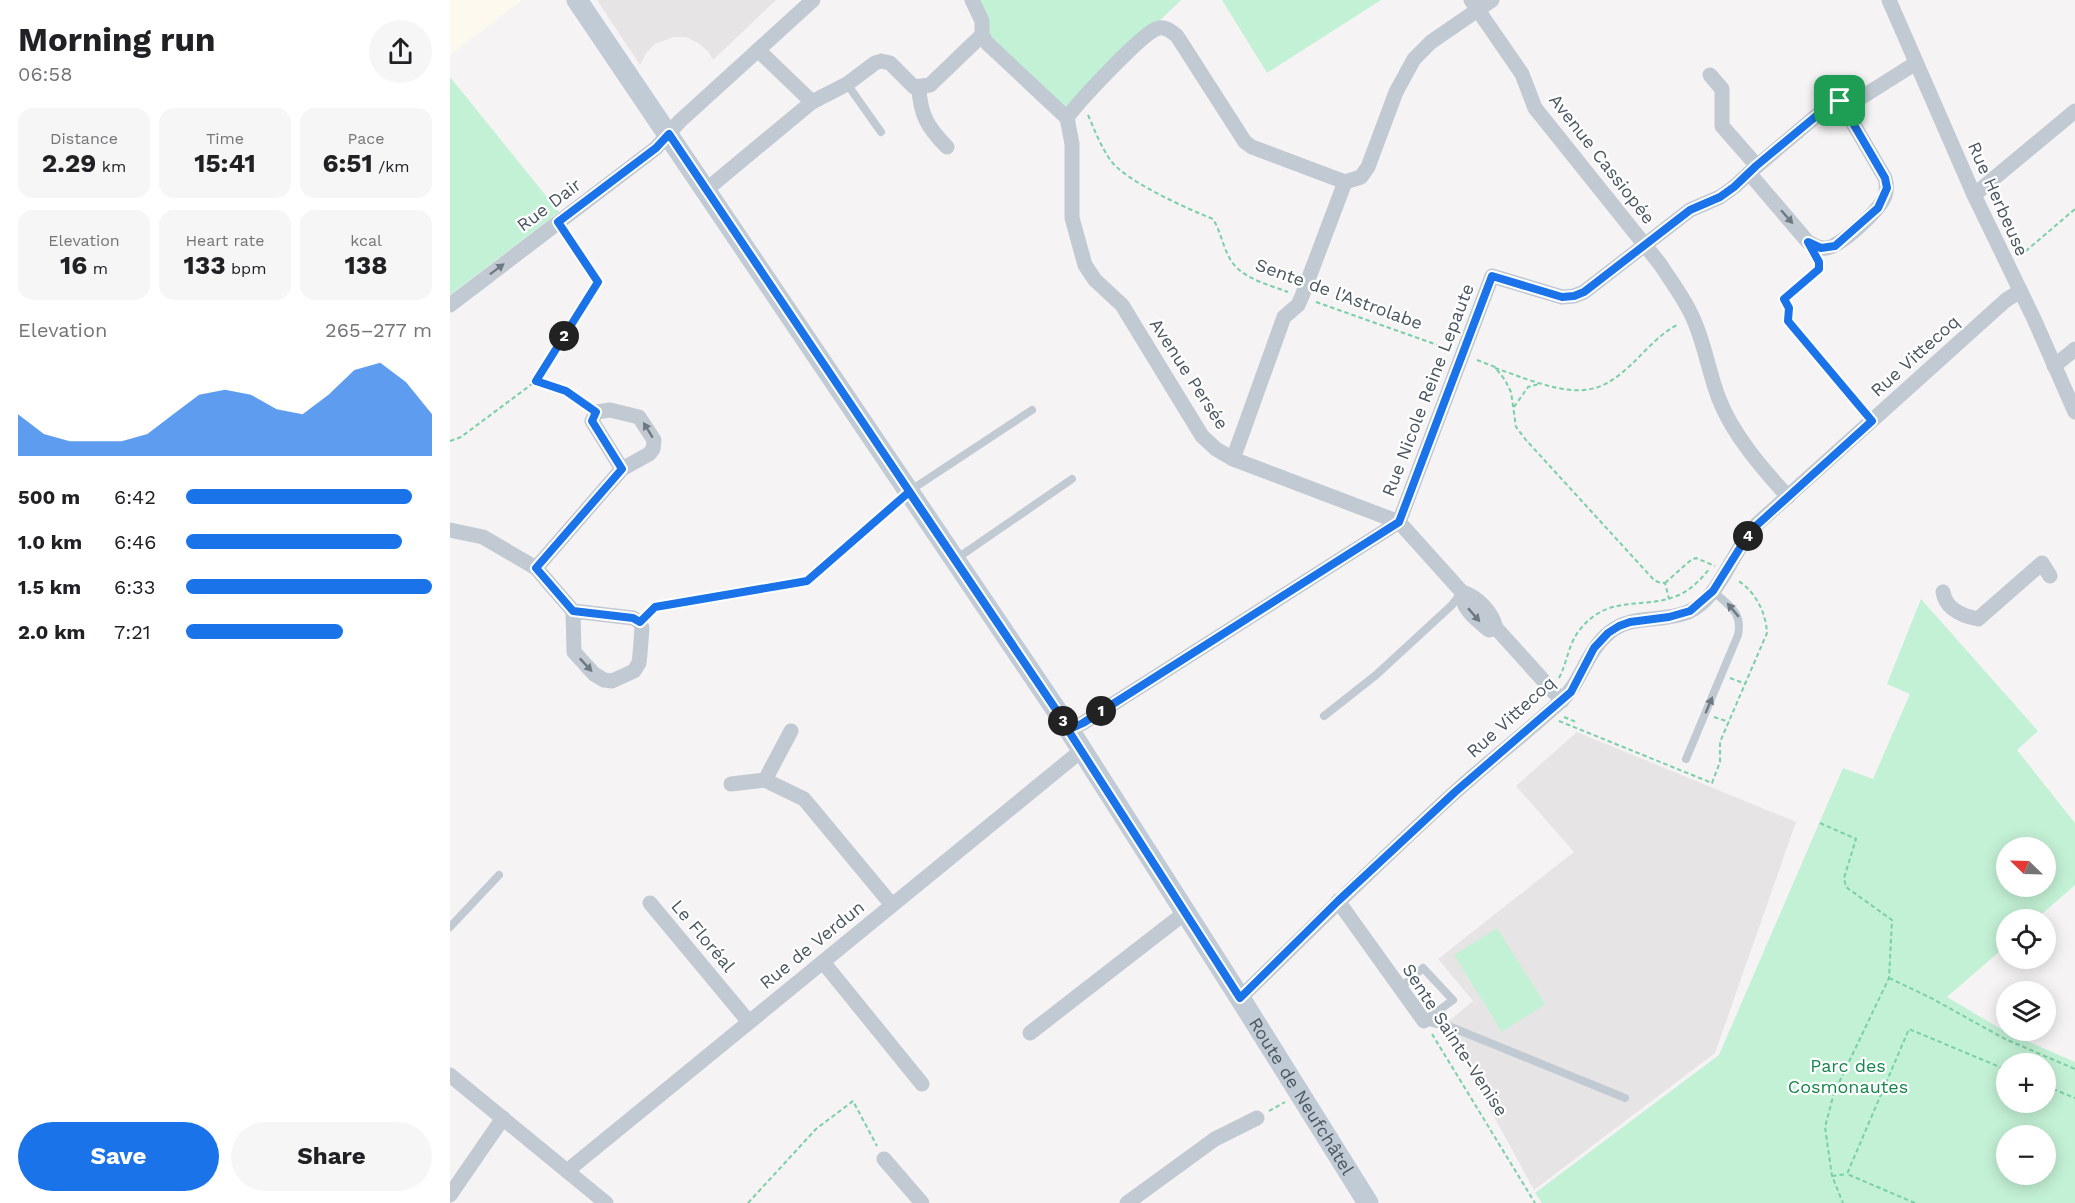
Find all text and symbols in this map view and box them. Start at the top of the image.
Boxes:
text: Morning run [18,20,215,59]
button: share [369,20,432,83]
text: 06:58 [18,62,72,86]
pin [1814,75,1865,126]
icon: arrive [1823,84,1856,117]
street label: Avenue Cassiopée [1545,90,1660,228]
text: Distance [50,129,118,148]
text: Time [206,129,244,148]
text: Pace [347,129,385,148]
street label: Rue Herbeuse [1964,138,2033,259]
text: 2.29 [42,148,96,178]
text: 15:41 [194,148,256,178]
text: 6:51 [322,148,373,178]
text: km [96,157,126,176]
text: /km [373,157,410,176]
street label: Rue Dair [513,174,585,235]
one-way arrow [1780,210,1794,225]
text: Elevation [48,231,120,250]
text: Heart rate [185,231,265,250]
text: kcal [350,231,382,250]
text: 16 [60,250,87,280]
text: 133 [184,250,226,280]
text: 138 [345,250,387,280]
street label: Sente de l'Astrolabe [1253,254,1426,334]
text: m [87,259,108,278]
text: bpm [226,259,266,278]
one-way arrow [489,264,504,276]
street label: Rue Nicole Reine Lepaute [1377,280,1478,499]
street label: Rue Vittecoq [1866,310,1963,401]
street label: Avenue Persée [1146,314,1233,433]
text: Elevation [18,318,107,342]
text: 265–277 m [325,318,432,342]
pin: 2 [549,321,579,351]
text: 2 [559,326,569,345]
one-way arrow [642,421,653,438]
text: 500 m [18,485,80,509]
text: 6:42 [114,485,156,509]
pin: 4 [1733,521,1763,551]
text: 4 [1743,526,1753,545]
text: 1.0 km [18,530,82,554]
text: 6:46 [114,530,156,554]
text: 1.5 km [18,575,81,599]
text: 6:33 [114,575,155,599]
one-way arrow [1726,603,1739,618]
one-way arrow [1467,607,1480,622]
text: 2.0 km [18,620,85,644]
text: 7:21 [114,620,151,644]
one-way arrow [578,658,592,672]
street label: Rue Vittecoq [1462,671,1559,762]
one-way arrow [1704,695,1714,713]
pin: 1 [1086,696,1116,726]
text: 1 [1098,701,1104,720]
pin: 3 [1048,706,1078,736]
text: 3 [1058,711,1068,730]
north arrow [1996,837,2056,897]
map controls [1996,837,2056,1185]
street label: Le Floréal [667,895,740,976]
street label: Rue de Verdun [755,896,868,993]
button: locate [1996,909,2056,969]
street label: Sente Sainte-Venise [1398,960,1513,1120]
button: layers [1996,981,2056,1041]
street label: Route de Neufchâtel [1245,1013,1359,1179]
button: + [1996,1053,2056,1113]
park label: Parc des Cosmonautes [1788,1055,1908,1097]
button: Save [18,1122,219,1191]
button: Share [231,1122,432,1191]
button: − [1996,1125,2056,1185]

